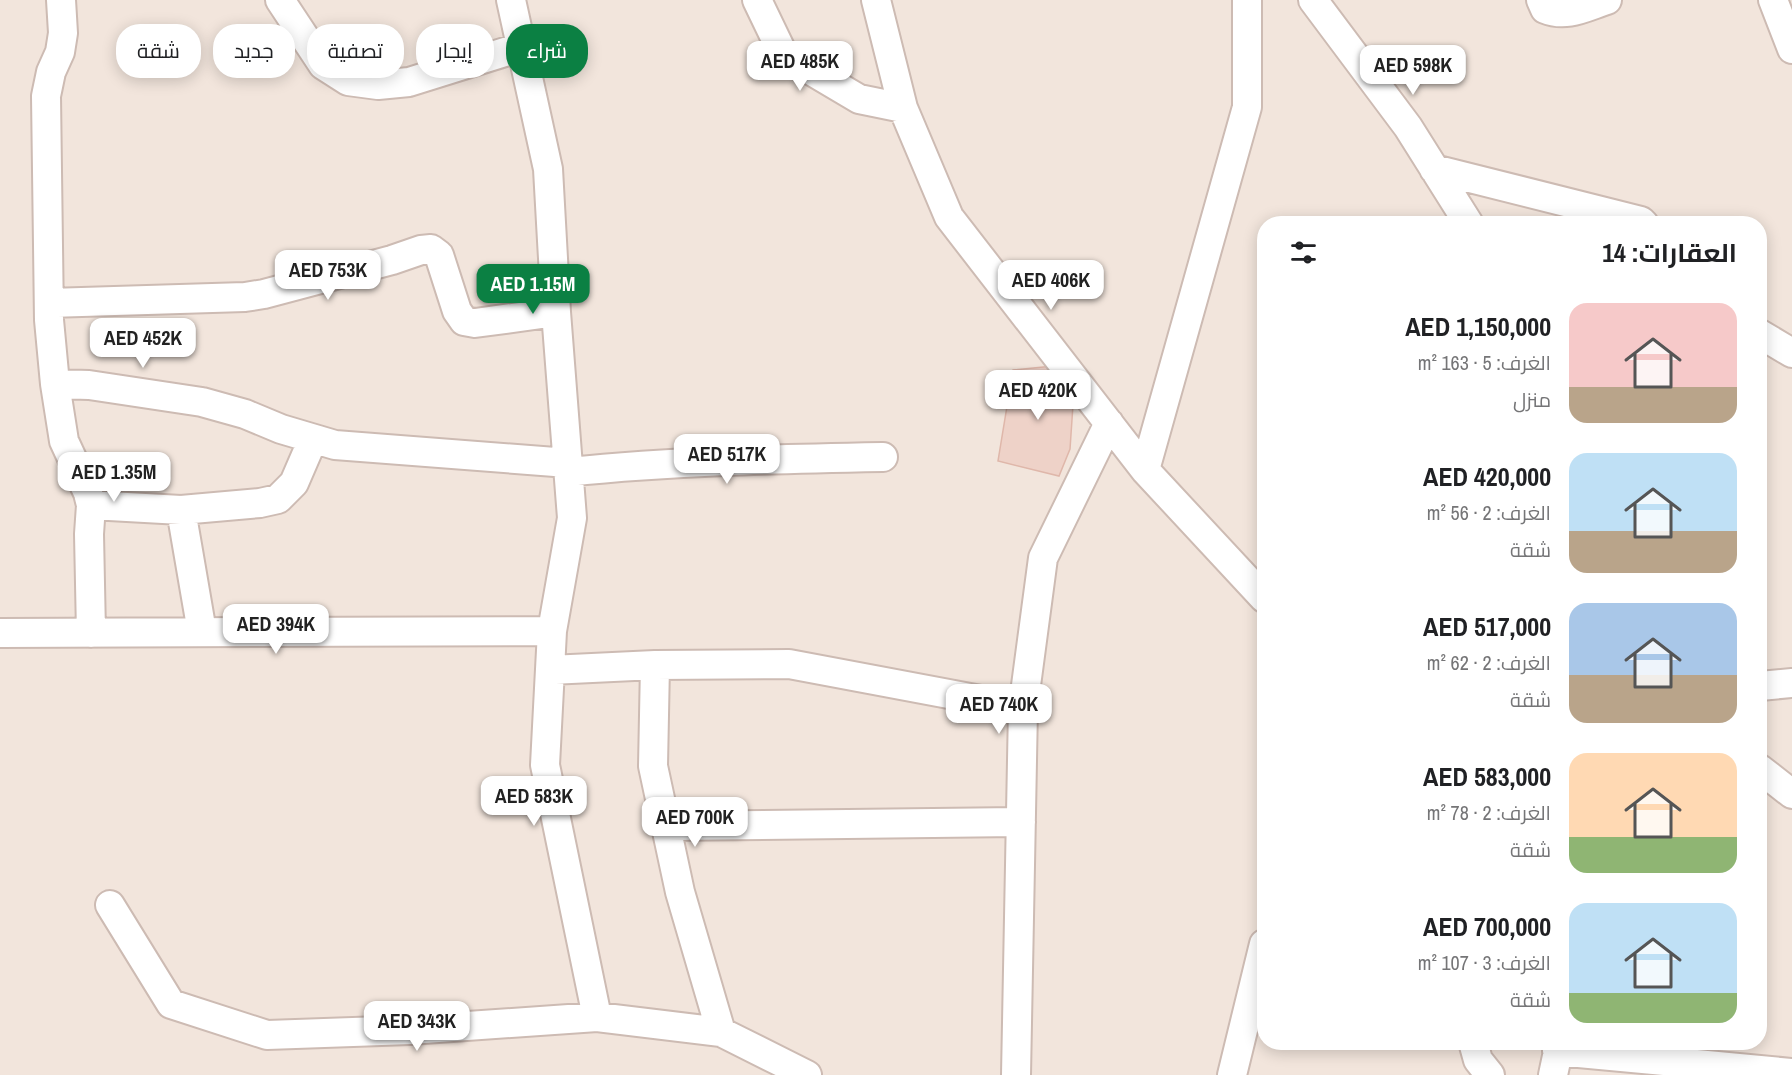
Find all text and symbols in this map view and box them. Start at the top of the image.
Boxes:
chip: شقة [116,24,201,78]
chip: جديد [213,24,295,78]
chip: تصفية [307,24,404,78]
chip: إيجار [416,24,494,78]
chip: شراء [506,24,588,78]
pin: AED 485K [738,41,862,92]
pin: AED 598K [1351,45,1475,96]
text: AED 485K [761,47,839,74]
text: AED 598K [1374,51,1452,78]
text: العقارات: 14 [1602,235,1737,270]
icon: filters [1287,236,1320,269]
pin: AED 753K [266,250,390,301]
text: AED 753K [289,256,367,283]
pin: AED 406K [989,260,1113,311]
pin: AED 1.15M [464,264,602,315]
text: AED 406K [1012,266,1090,293]
text: AED 1.15M [491,270,575,297]
text: AED 1,150,000 [1405,309,1551,344]
pin: AED 452K [81,318,205,369]
text: AED 452K [104,324,182,351]
icon: home [1617,327,1689,399]
text: الغرف: 5 · 163 m² [1418,349,1551,376]
pin: AED 420K [976,370,1100,421]
text: AED 420K [999,376,1077,403]
text: منزل [1513,386,1551,413]
pin: AED 517K [665,434,789,485]
text: AED 517K [688,440,766,467]
pin: AED 1.35M [45,452,183,503]
text: AED 1.35M [72,458,156,485]
text: AED 420,000 [1423,459,1551,494]
icon: home [1617,477,1689,549]
text: الغرف: 2 · 56 m² [1427,499,1551,526]
text: شقة [1510,536,1551,563]
pin: AED 394K [214,604,338,655]
text: AED 517,000 [1423,609,1551,644]
text: AED 394K [237,610,315,637]
icon: home [1617,627,1689,699]
text: الغرف: 2 · 62 m² [1427,649,1551,676]
pin: AED 740K [937,684,1061,735]
text: شقة [1510,686,1551,713]
text: AED 740K [960,690,1038,717]
text: AED 583,000 [1423,759,1551,794]
pin: AED 583K [472,776,596,827]
icon: home [1617,777,1689,849]
text: AED 583K [495,782,573,809]
pin: AED 700K [633,797,757,848]
text: الغرف: 2 · 78 m² [1427,799,1551,826]
text: AED 700K [656,803,734,830]
text: شقة [1510,836,1551,863]
text: AED 700,000 [1423,909,1551,944]
icon: home [1617,927,1689,999]
text: الغرف: 3 · 107 m² [1418,949,1551,976]
text: شقة [1510,986,1551,1013]
pin: AED 343K [355,1001,479,1052]
text: AED 343K [378,1007,456,1034]

